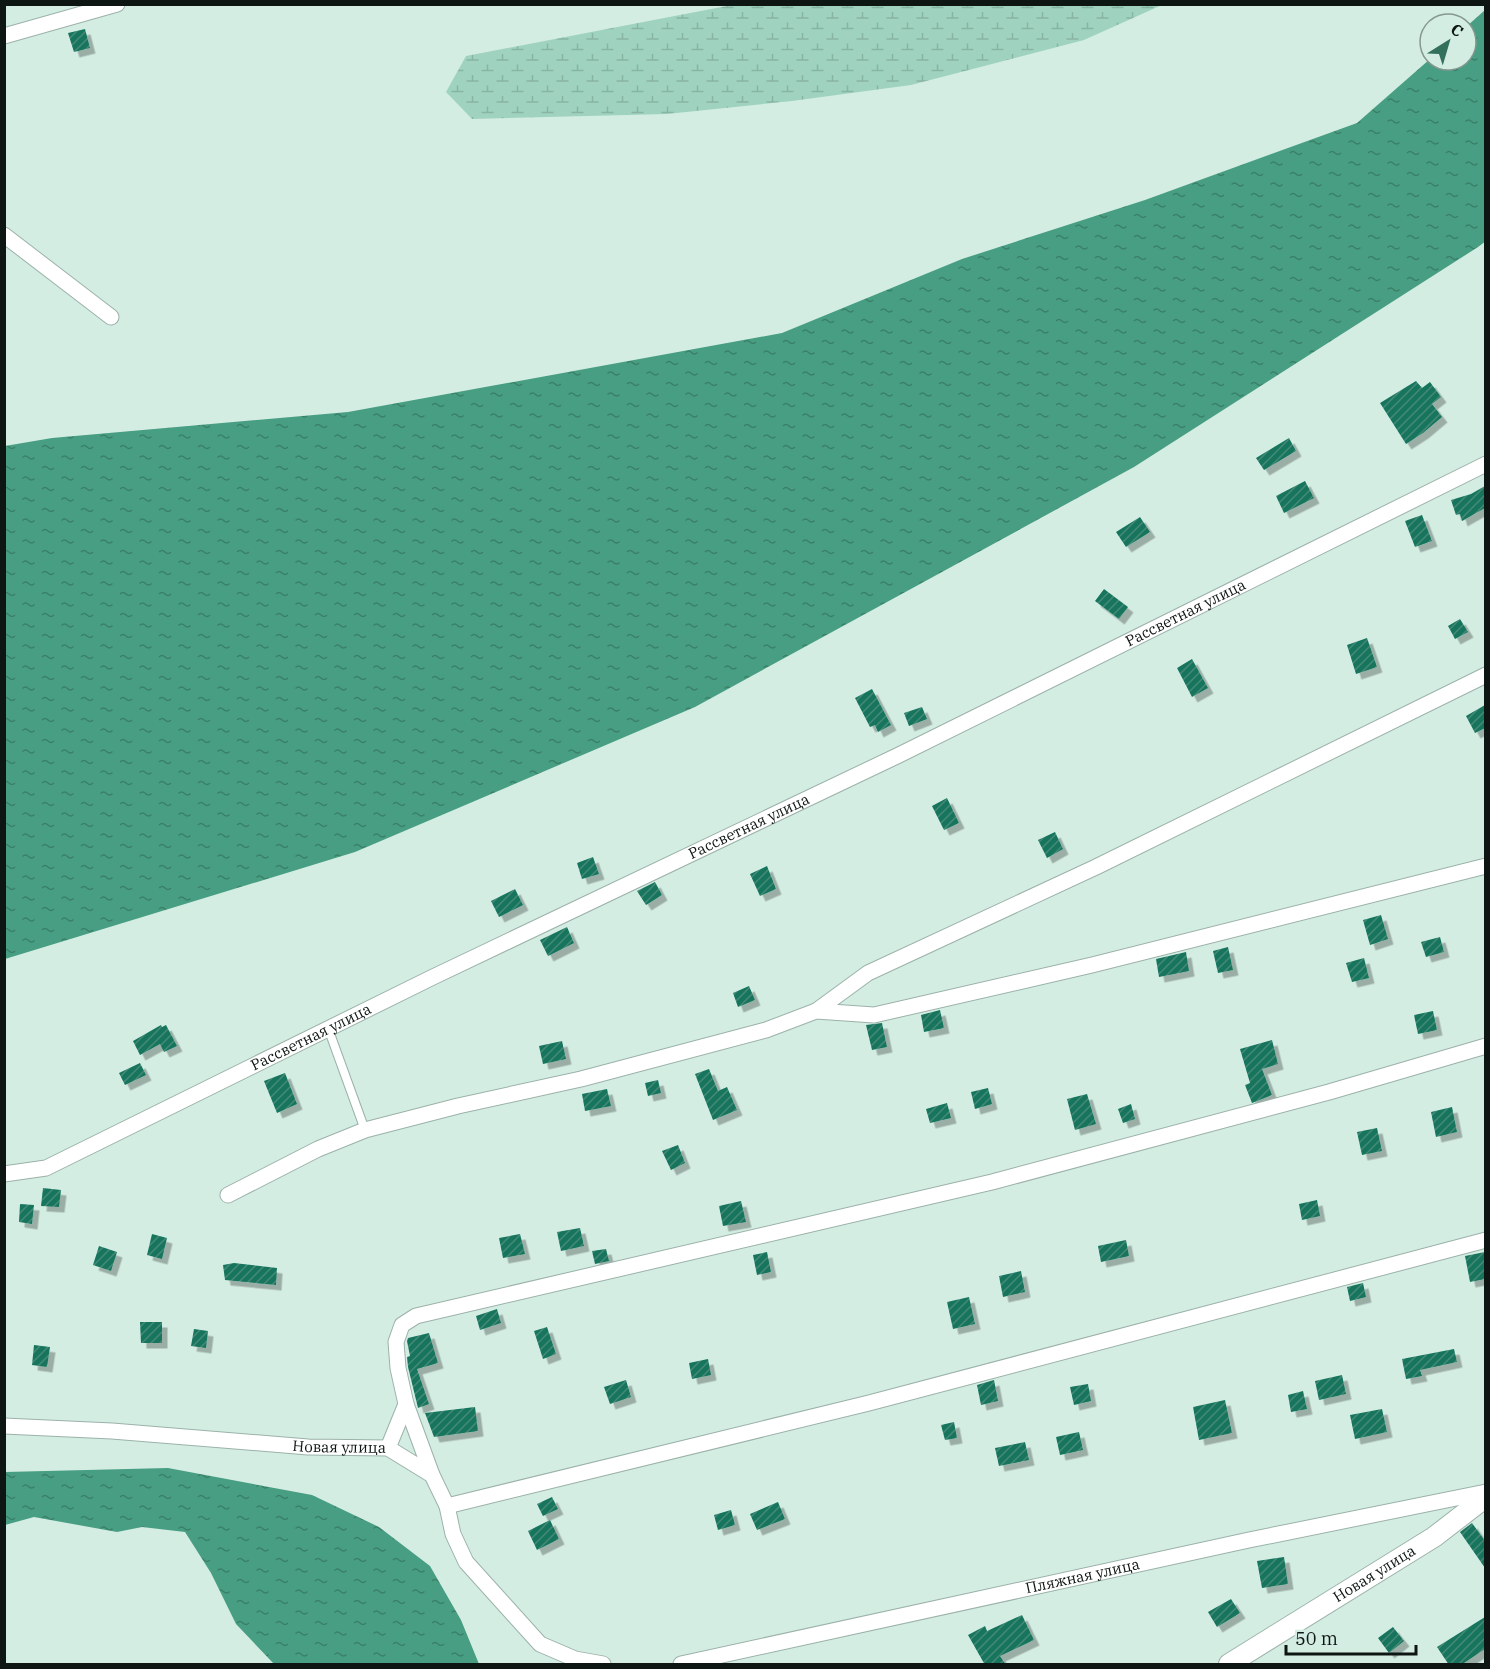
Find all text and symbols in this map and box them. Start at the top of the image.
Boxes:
north arrow [1418,12,1478,72]
text: С [1447,19,1467,41]
street label: Рассветная улица [1122,575,1249,650]
street label: Рассветная улица [685,789,812,863]
street label: Рассветная улица [247,999,374,1074]
street label: Новая улица [292,1436,386,1457]
street label: Новая улица [1329,1541,1419,1606]
street label: Пляжная улица [1024,1554,1141,1598]
scale bar [1286,1618,1416,1656]
text: 50 m [1295,1627,1338,1650]

